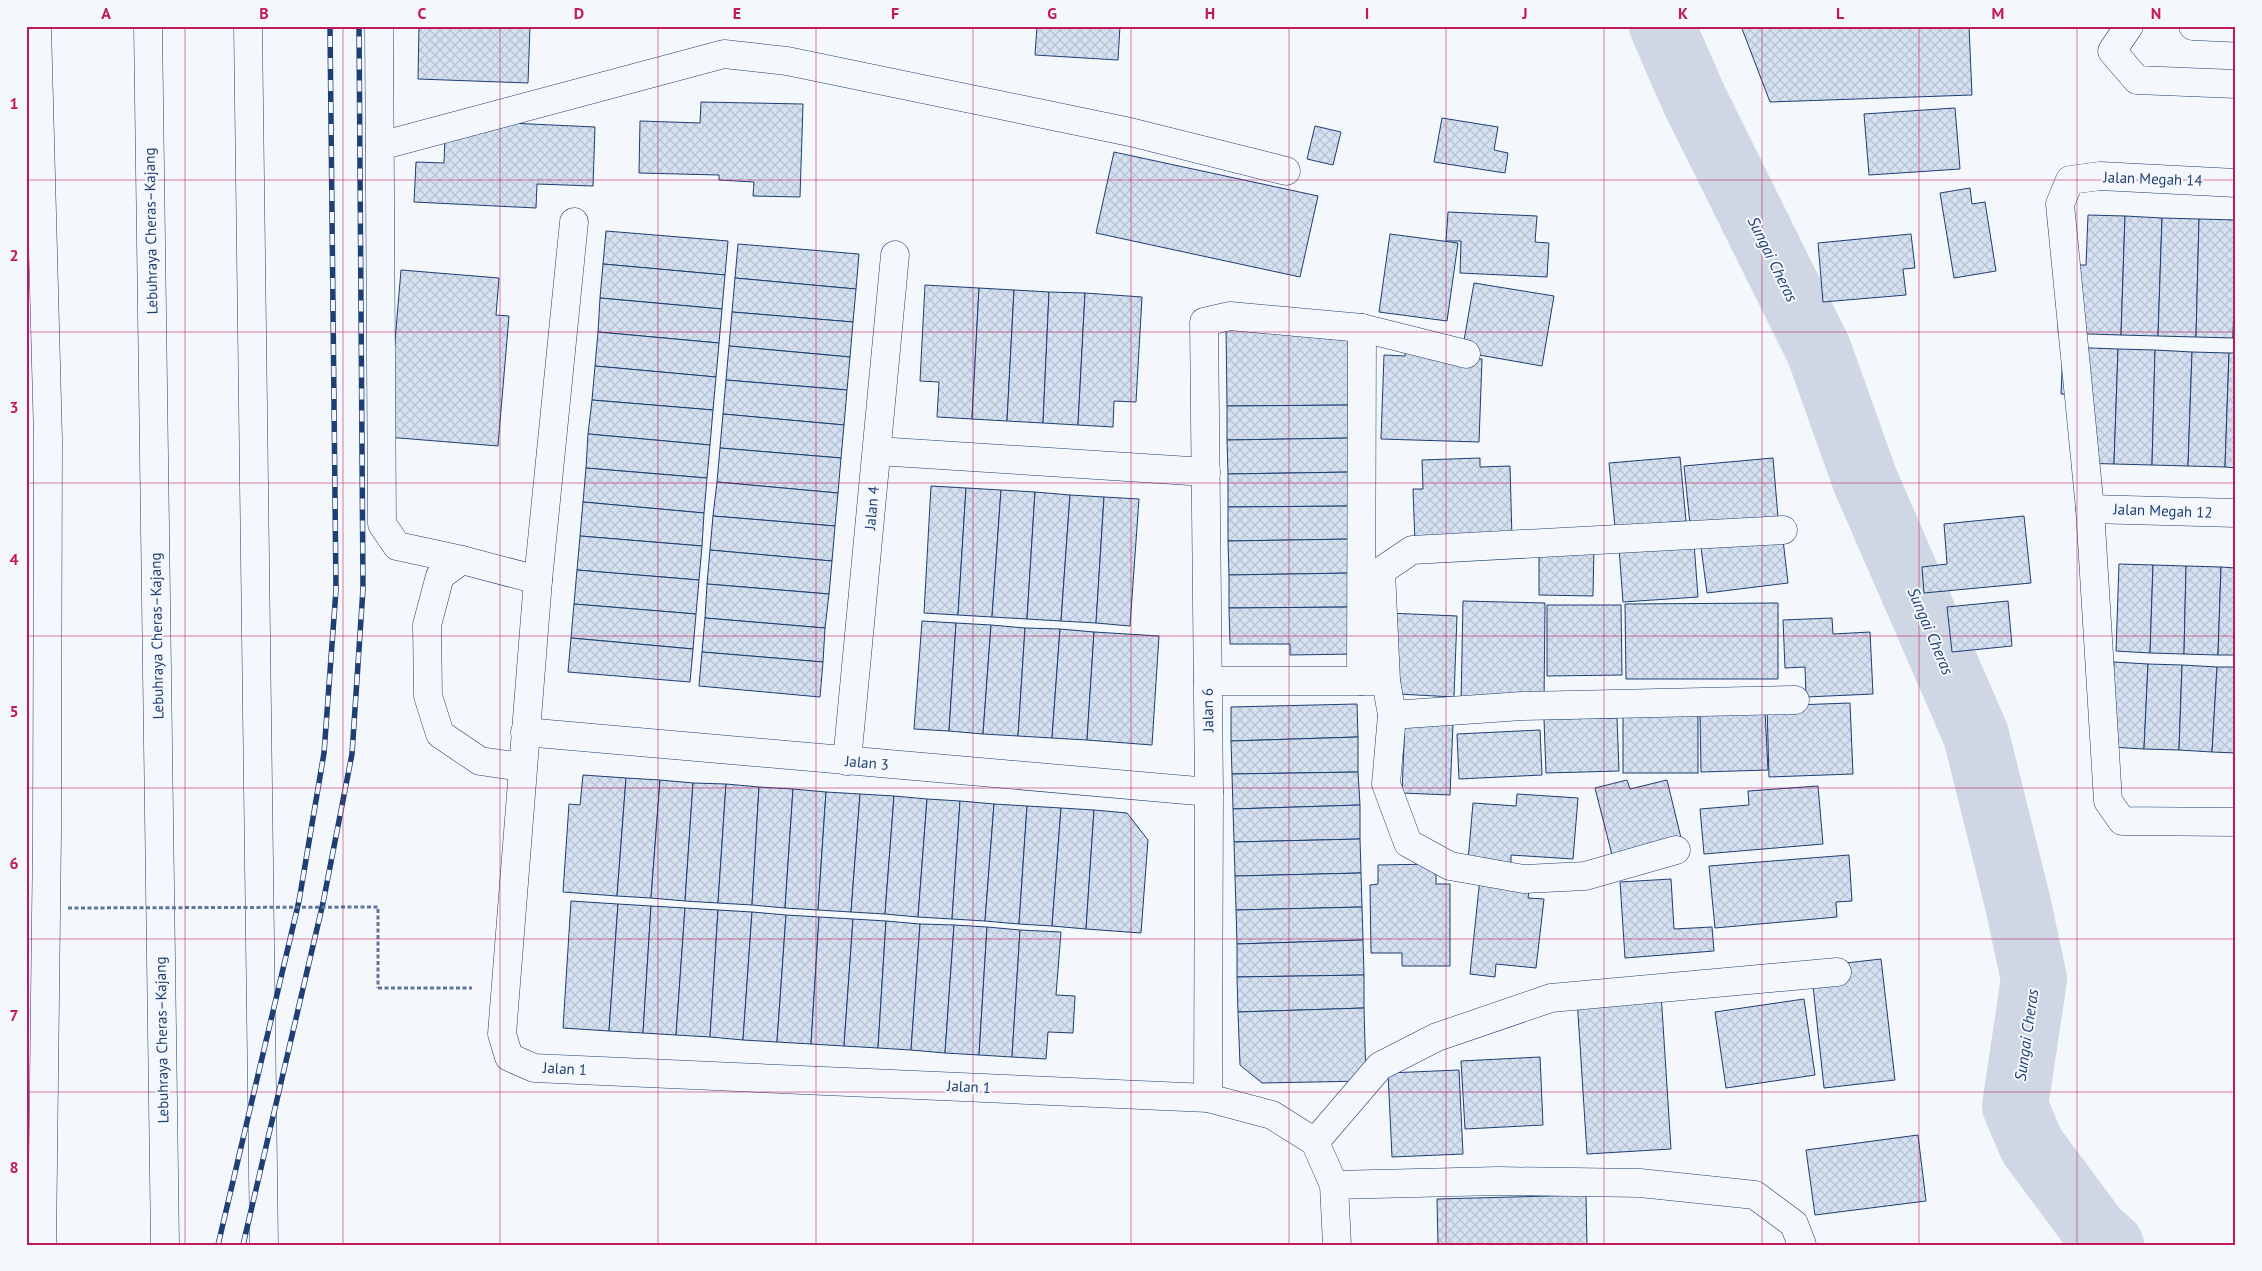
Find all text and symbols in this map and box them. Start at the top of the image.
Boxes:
text: A [101,3,111,23]
text: B [259,3,269,23]
text: C [418,3,427,23]
text: D [574,3,584,23]
text: E [733,3,741,23]
text: F [891,3,899,23]
text: G [1047,3,1057,23]
text: H [1205,3,1215,23]
text: I [1365,3,1369,23]
text: J [1521,3,1528,23]
text: K [1678,3,1688,23]
text: L [1836,3,1845,23]
text: M [1992,3,2004,23]
text: N [2151,3,2161,23]
text: 1 [9,93,19,113]
street label: Lebuhraya Cheras–Kajang [140,147,161,315]
street label: Jalan Megah 14 [2102,167,2203,190]
water label: Sungai Cheras [1744,213,1803,306]
text: 2 [9,245,19,265]
text: 3 [9,397,19,417]
street label: Jalan 4 [860,485,883,532]
street label: Jalan Megah 12 [2112,499,2213,522]
text: 4 [9,549,19,569]
street label: Lebuhraya Cheras–Kajang [146,552,167,720]
water label: Sungai Cheras [1904,584,1959,678]
street label: Jalan 6 [1198,688,1217,733]
text: 5 [9,701,19,721]
street label: Jalan 3 [843,751,890,774]
text: 6 [9,853,19,873]
street label: Lebuhraya Cheras–Kajang [151,956,172,1124]
water label: Sungai Cheras [2010,987,2042,1082]
text: 7 [9,1005,19,1025]
street label: Jalan 1 [542,1058,588,1079]
street label: Jalan 1 [946,1076,992,1097]
text: 8 [9,1157,19,1177]

